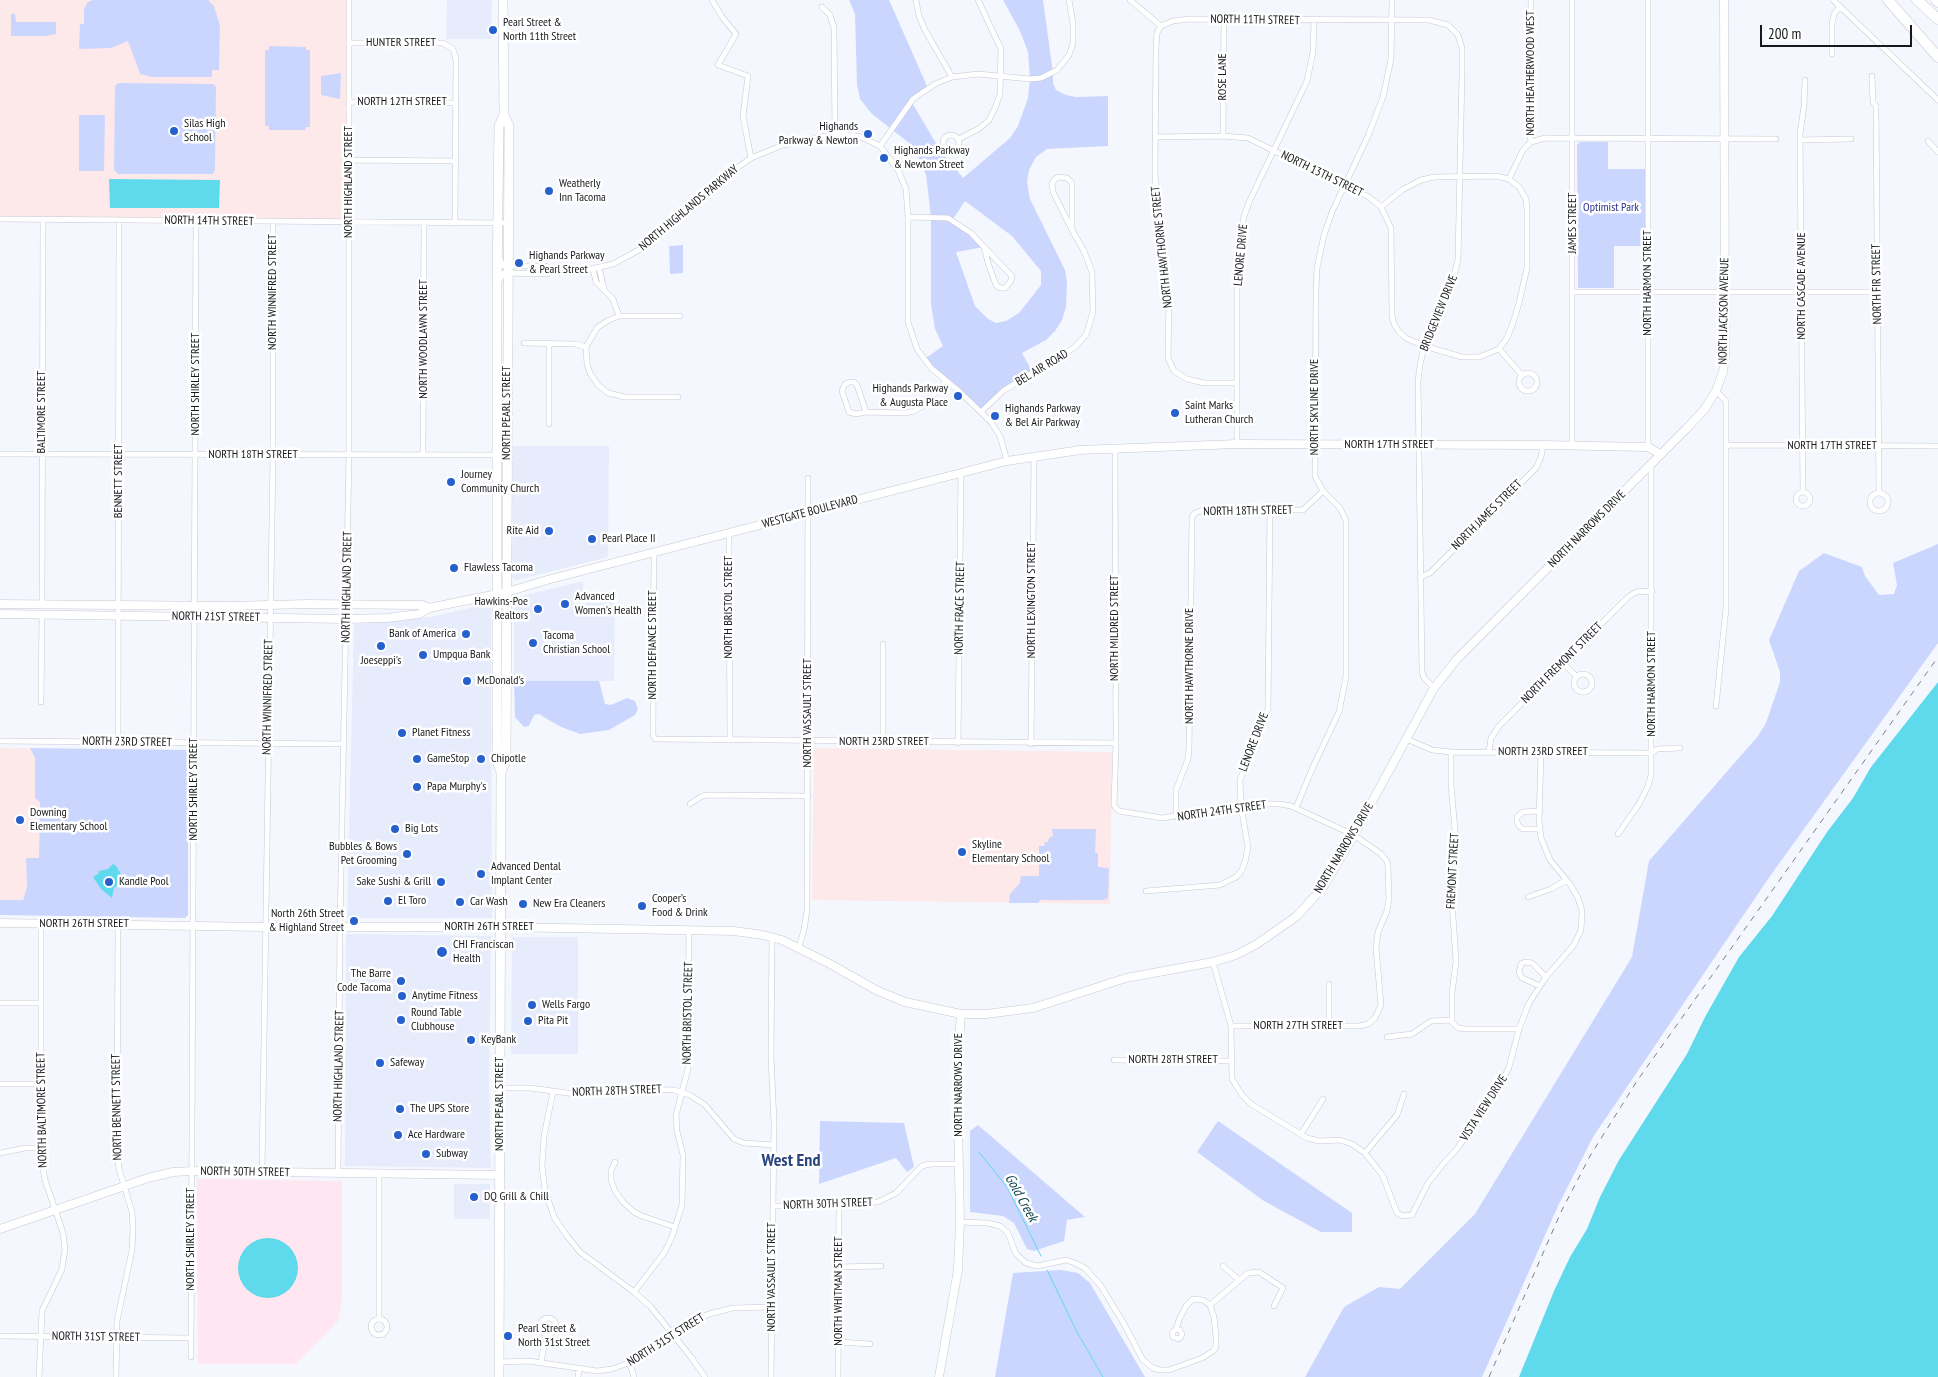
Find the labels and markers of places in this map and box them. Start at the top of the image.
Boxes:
place label: Pearl Street & North 11th Street [503,16,576,44]
marker: Pearl Street & North 11th Street [487,24,499,36]
place label: Silas High School [184,117,225,145]
place label: Highands Parkway & Newton [779,120,858,148]
marker: Silas High School [168,125,180,137]
marker: Highands Parkway & Newton [862,128,874,140]
place label: Highands Parkway & Newton Street [894,144,970,172]
marker: Highands Parkway & Newton Street [878,152,890,164]
place label: Weatherly Inn Tacoma [559,177,606,205]
marker: Weatherly Inn Tacoma [543,185,555,197]
place label: Highands Parkway & Pearl Street [529,249,605,277]
marker: Highands Parkway & Pearl Street [513,257,525,269]
place label: Highands Parkway & Augusta Place [872,382,948,410]
marker: Highands Parkway & Augusta Place [952,390,964,402]
place label: Saint Marks Lutheran Church [1185,399,1253,427]
place label: Highands Parkway & Bel Air Parkway [1005,402,1081,430]
marker: Saint Marks Lutheran Church [1169,407,1181,419]
marker: Highands Parkway & Bel Air Parkway [989,410,1001,422]
place label: Journey Community Church [461,468,539,496]
marker: Journey Community Church [445,476,457,488]
place label: Rite Aid [506,524,539,538]
marker: Rite Aid [543,525,555,537]
place label: Pearl Place II [602,532,656,546]
marker: Pearl Place II [586,533,598,545]
place label: Flawless Tacoma [464,561,533,575]
marker: Flawless Tacoma [448,562,460,574]
place label: Advanced Women's Health [575,590,642,618]
place label: Hawkins-Poe Realtors [474,595,528,623]
marker: Advanced Women's Health [559,598,571,610]
marker: Hawkins-Poe Realtors [532,603,544,615]
place label: Bank of America [389,627,456,641]
marker: Bank of America [460,628,472,640]
place label: Tacoma Christian School [543,629,610,657]
marker: Tacoma Christian School [527,637,539,649]
marker: Joeseppi's [375,640,387,652]
place label: Umpqua Bank [433,648,490,662]
marker: Umpqua Bank [417,649,429,661]
place label: Joeseppi's [361,654,401,668]
place label: McDonald's [477,674,524,688]
marker: McDonald's [461,675,473,687]
place label: Planet Fitness [412,726,470,740]
marker: Planet Fitness [396,727,408,739]
place label: GameStop [427,752,469,766]
place label: Chipotle [491,752,526,766]
marker: GameStop [411,753,423,765]
marker: Chipotle [475,753,487,765]
place label: Papa Murphy's [427,780,486,794]
marker: Papa Murphy's [411,781,423,793]
place label: Downing Elementary School [30,806,107,834]
marker: Downing Elementary School [14,814,26,826]
place label: Big Lots [405,822,438,836]
marker: Big Lots [389,823,401,835]
place label: Skyline Elementary School [972,838,1049,866]
place label: Bubbles & Bows Pet Grooming [329,840,397,868]
marker: Skyline Elementary School [956,846,968,858]
marker: Bubbles & Bows Pet Grooming [401,848,413,860]
place label: Advanced Dental Implant Center [491,860,561,888]
marker: Advanced Dental Implant Center [475,868,487,880]
place label: Kandle Pool [119,875,168,889]
place label: Sake Sushi & Grill [356,875,431,889]
marker: Kandle Pool [103,876,115,888]
marker: Sake Sushi & Grill [435,876,447,888]
place label: Cooper’s Food & Drink [652,892,708,920]
place label: El Toro [398,894,426,908]
marker: El Toro [382,895,394,907]
place label: Car Wash [470,895,508,909]
marker: Car Wash [454,896,466,908]
place label: New Era Cleaners [533,897,605,911]
marker: New Era Cleaners [517,898,529,910]
marker: Cooper’s Food & Drink [636,900,648,912]
place label: North 26th Street & Highland Street [269,907,344,935]
marker: North 26th Street & Highland Street [348,915,360,927]
place label: CHI Franciscan Health [453,938,514,966]
marker: CHI Franciscan Health [435,945,449,959]
place label: The Barre Code Tacoma [337,967,391,995]
marker: The Barre Code Tacoma [395,975,407,987]
place label: Anytime Fitness [412,989,478,1003]
marker: Anytime Fitness [396,990,408,1002]
place label: Wells Fargo [542,998,590,1012]
marker: Wells Fargo [526,999,538,1011]
place label: Round Table Clubhouse [411,1006,462,1034]
marker: Round Table Clubhouse [395,1014,407,1026]
place label: Pita Pit [538,1014,568,1028]
marker: Pita Pit [522,1015,534,1027]
place label: KeyBank [481,1033,516,1047]
marker: KeyBank [465,1034,477,1046]
place label: Safeway [390,1056,424,1070]
marker: Safeway [374,1057,386,1069]
place label: The UPS Store [410,1102,469,1116]
marker: The UPS Store [394,1103,406,1115]
place label: Ace Hardware [408,1128,465,1142]
marker: Ace Hardware [392,1129,404,1141]
place label: Subway [436,1147,468,1161]
marker: Subway [420,1148,432,1160]
place label: DQ Grill & Chill [484,1190,549,1204]
marker: DQ Grill & Chill [468,1191,480,1203]
place label: Pearl Street & North 31st Street [518,1322,590,1350]
marker: Pearl Street & North 31st Street [502,1330,514,1342]

